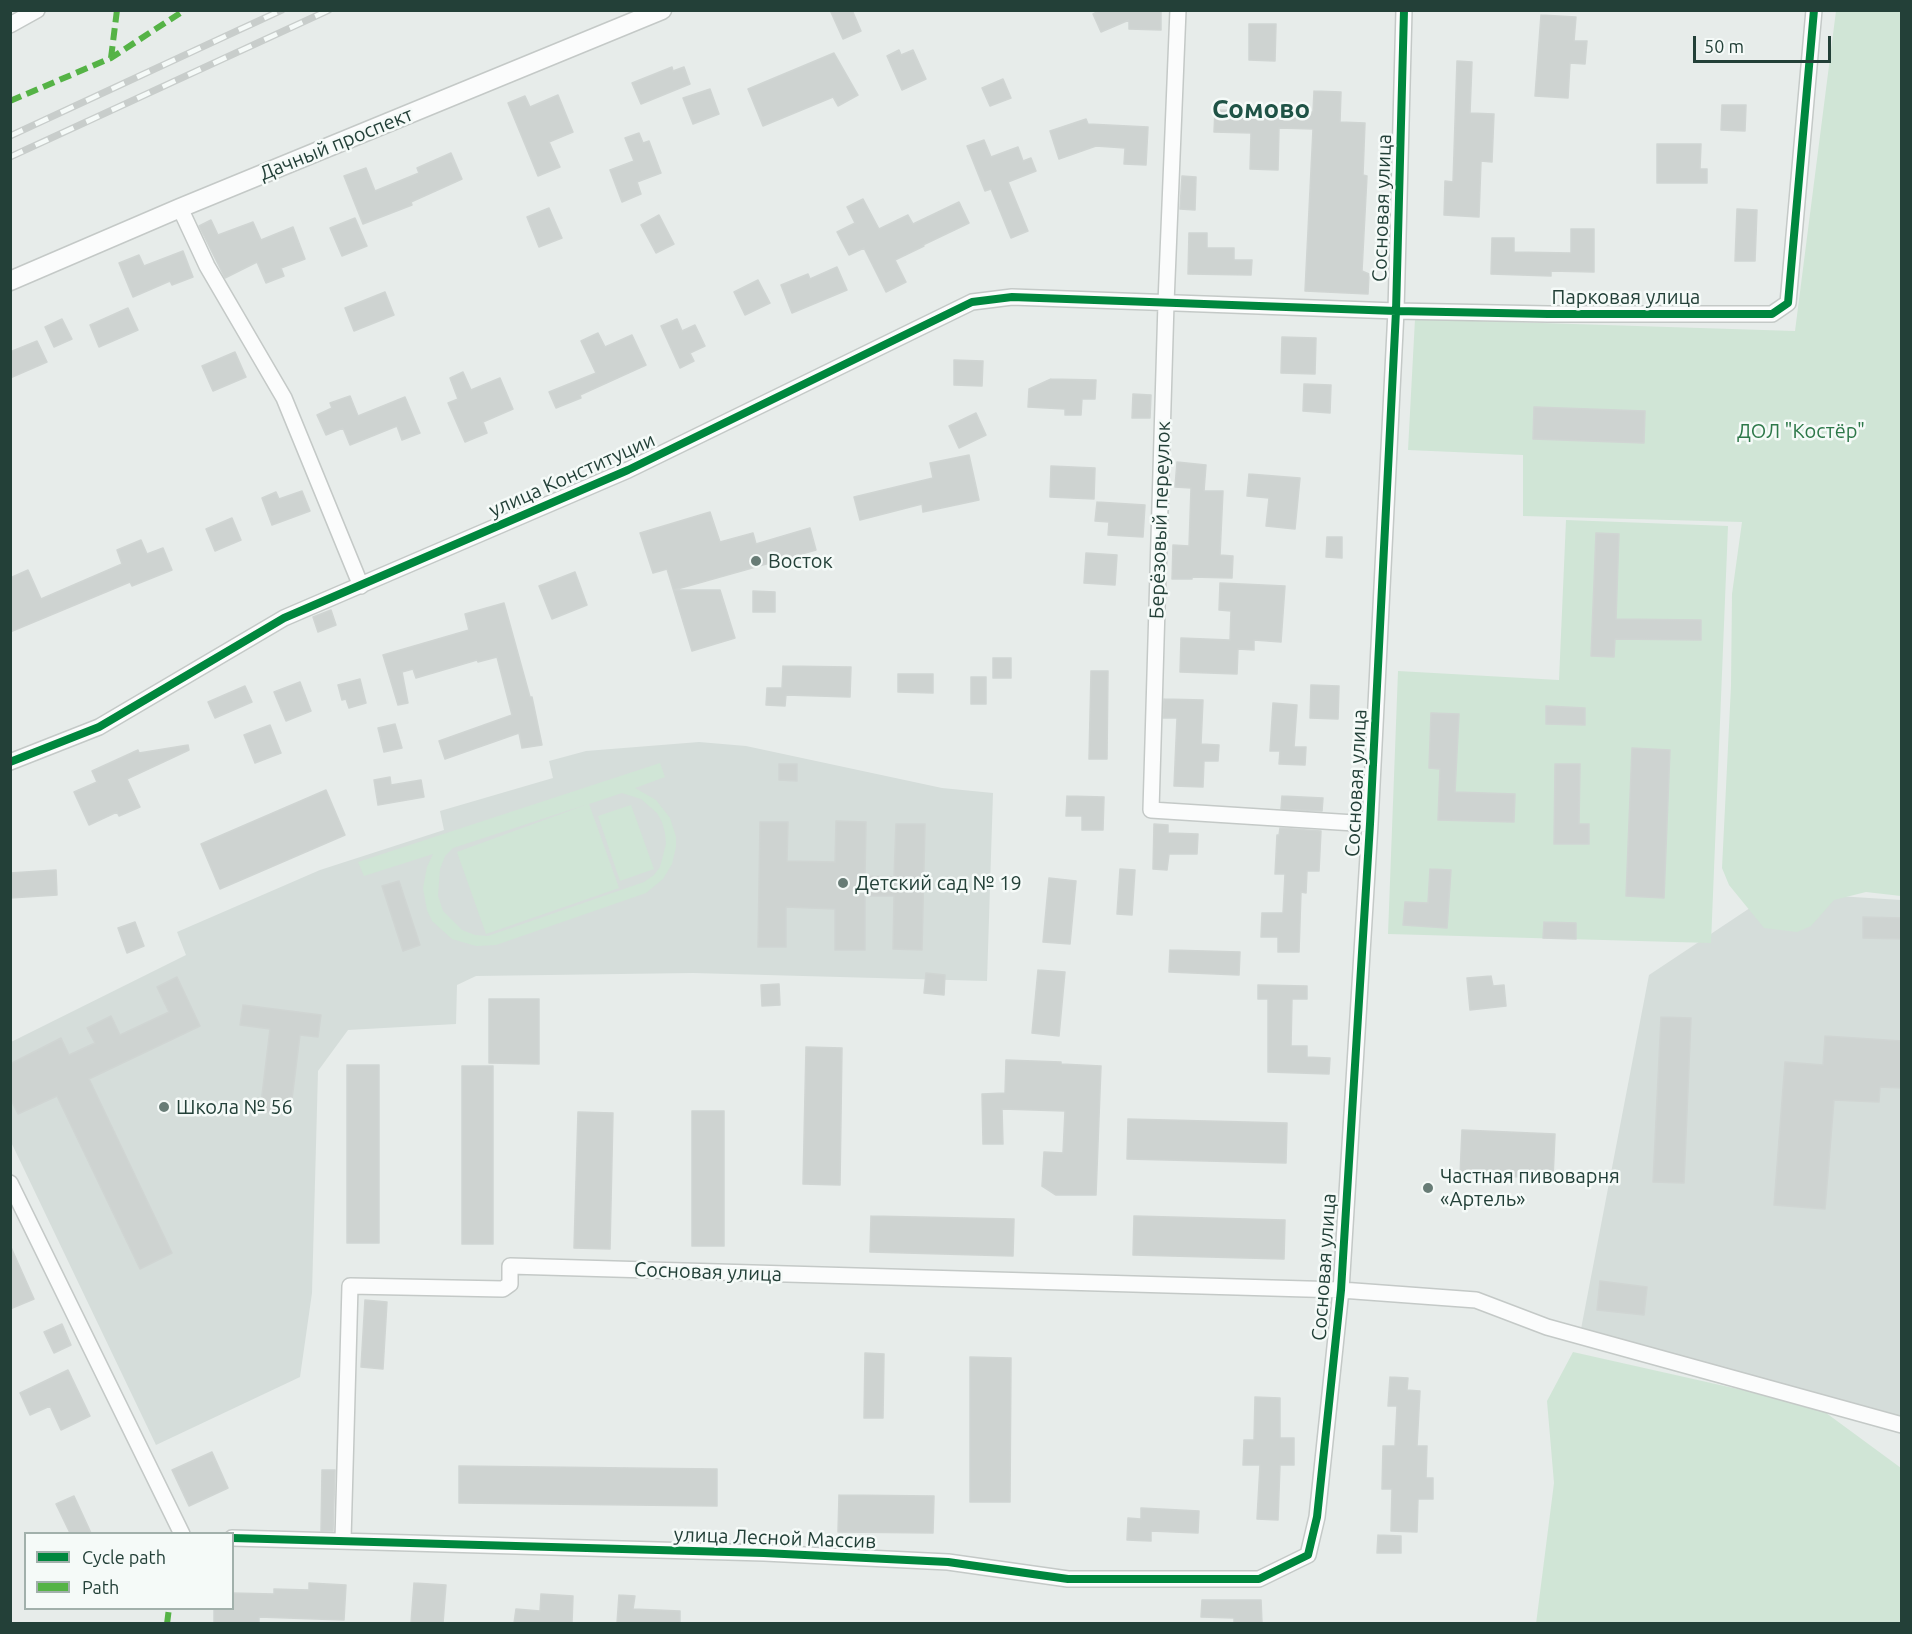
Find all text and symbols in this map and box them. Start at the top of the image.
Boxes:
scale bar [1696,24,1834,62]
text: 50 m [1704,36,1744,56]
district label: Сомово [1212,93,1310,125]
street label: Дачный проспект [256,102,416,186]
street label: Сосновая улица [1367,134,1397,282]
street label: Парковая улица [1552,285,1700,309]
park label: ДОЛ "Костёр" [1737,419,1865,443]
street label: Берёзовый переулок [1145,421,1175,619]
street label: улица Конституции [485,428,659,522]
place label: Восток [768,549,833,573]
marker: Восток [749,554,763,568]
street label: Сосновая улица [1340,708,1372,858]
place label: Детский сад № 19 [855,871,1022,895]
marker: Детский сад № 19 [836,876,850,890]
place label: Школа № 56 [176,1095,293,1119]
marker: Школа № 56 [157,1100,171,1114]
place label: Частная пивоварня «Артель» [1440,1164,1620,1211]
marker: Частная пивоварня «Артель» [1421,1181,1435,1195]
street label: Сосновая улица [1307,1192,1341,1342]
street label: Сосновая улица [634,1257,782,1287]
street label: улица Лесной Массив [673,1522,877,1554]
legend [24,1532,234,1610]
text: Cycle path [82,1547,166,1567]
text: Path [82,1577,119,1597]

